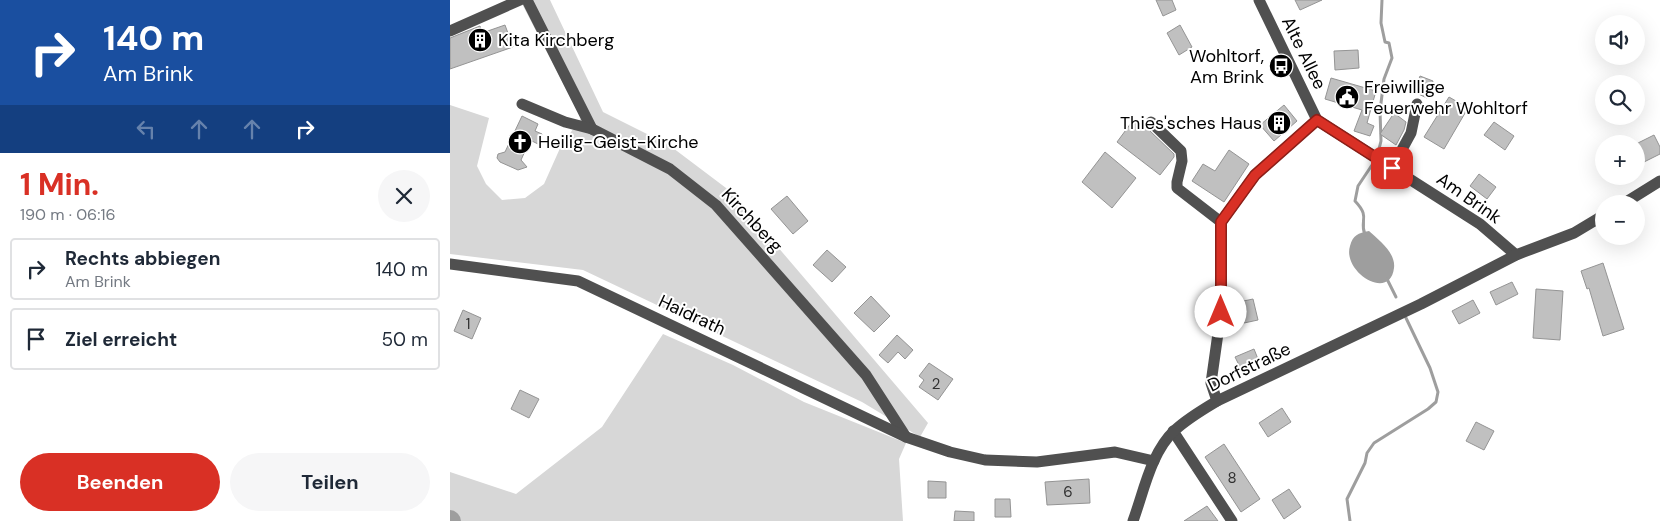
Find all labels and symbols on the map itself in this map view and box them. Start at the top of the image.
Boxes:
street label: Alte Allee [1276,13,1332,93]
building icon: Kita Kirchberg [467,27,493,53]
place label: Kita Kirchberg [498,28,614,52]
place label: Wohltorf, Am Brink [1189,44,1264,89]
bus stop icon: Wohltorf, Am Brink [1268,53,1294,79]
place label: Freiwillige Feuerwehr Wohltorf [1364,75,1528,120]
public building icon: Freiwillige Feuerwehr Wohltorf [1334,84,1360,110]
building icon: Thies'sches Haus [1266,110,1292,136]
place label: Thies'sches Haus [1120,111,1262,135]
church icon: Heilig-Geist-Kirche [507,129,533,155]
place label: Heilig-Geist-Kirche [538,130,699,154]
pin [1371,147,1413,189]
street label: Am Brink [1432,167,1506,229]
street label: Kirchberg [716,183,788,257]
position arrow [1194,285,1246,337]
street label: Haidrath [655,289,729,341]
house number: 1 [466,314,470,334]
street label: Dorfstraße [1204,337,1294,397]
house number: 2 [932,374,940,394]
house number: 8 [1227,468,1237,488]
house number: 6 [1063,482,1073,502]

